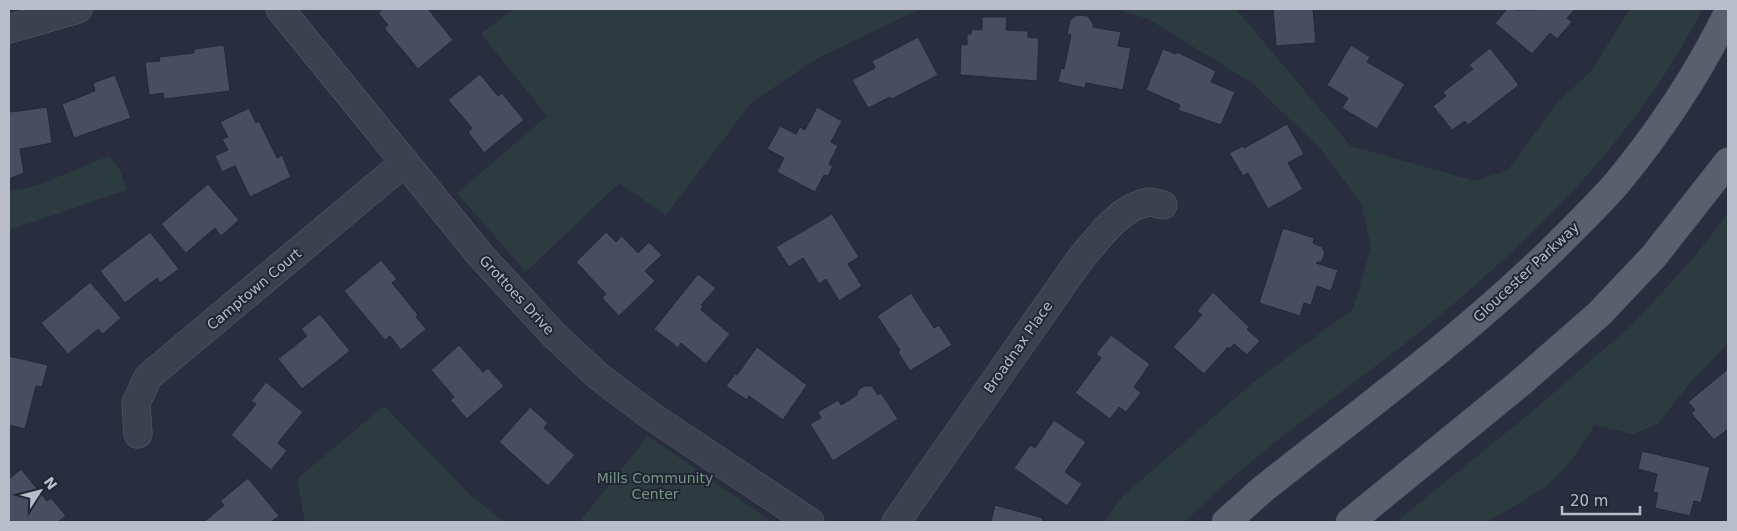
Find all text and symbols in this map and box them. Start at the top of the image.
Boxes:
street label: Gloucester Parkway [1470,219,1582,325]
street label: Camptown Court [204,245,305,333]
street label: Grottoes Drive [476,252,558,338]
street label: Broadnax Place [980,298,1056,396]
north arrow [15,466,65,516]
park label: Mills Community Center [597,470,713,502]
text: N [41,474,60,493]
scale bar [1562,484,1640,516]
text: 20 m [1570,492,1608,510]

